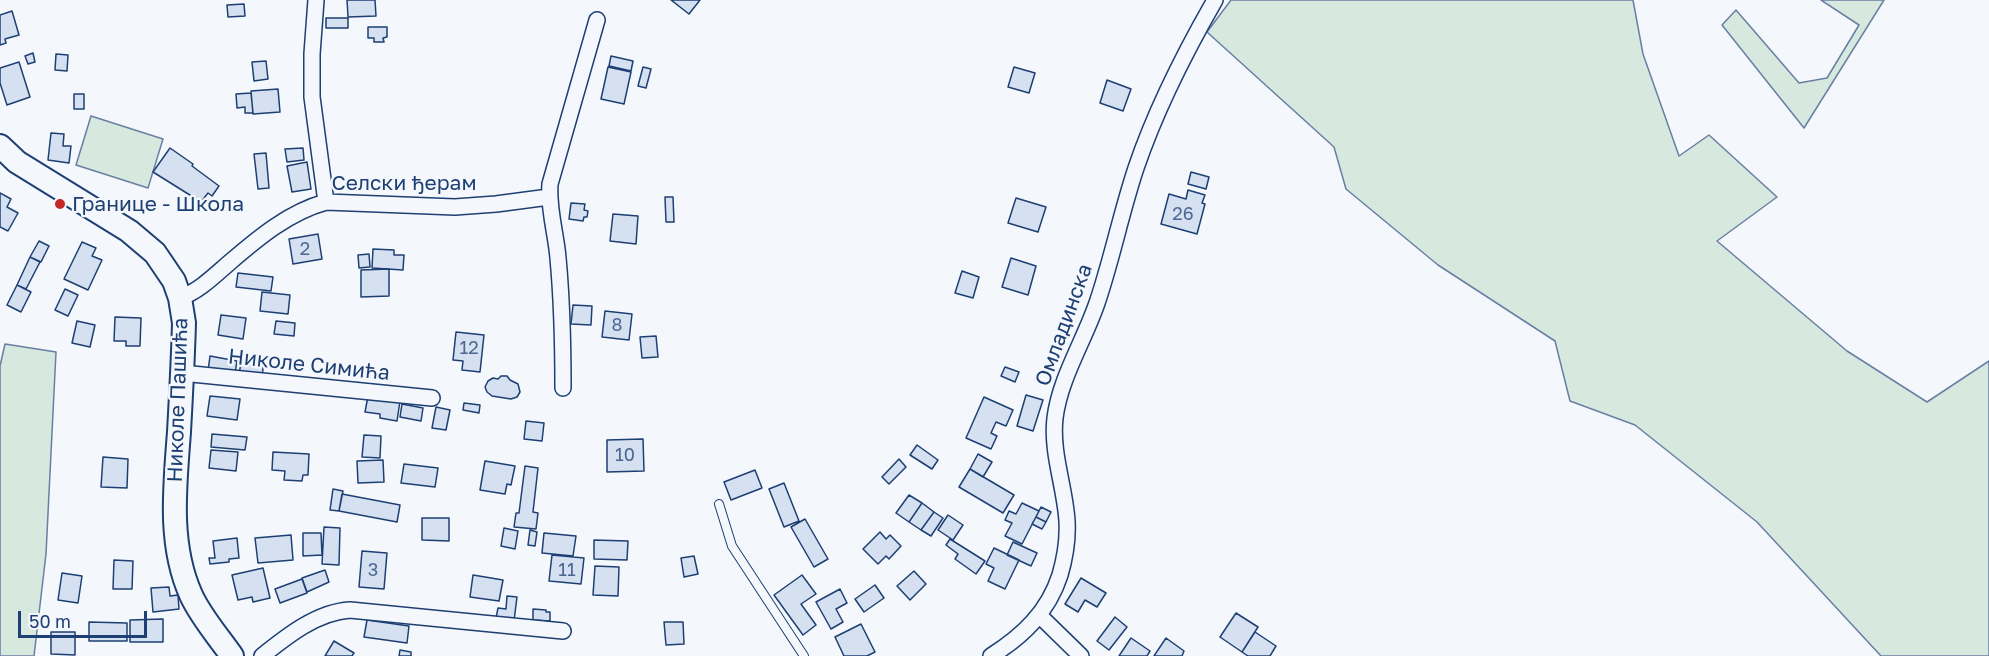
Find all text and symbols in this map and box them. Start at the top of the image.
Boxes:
street label: Селски ђерам [331,170,477,196]
place label: Границе - Школа [72,191,244,217]
marker: Границе - Школа [53,197,67,211]
house number: 26 [1172,203,1194,225]
house number: 2 [300,238,310,260]
street label: Омладинска [1030,260,1098,390]
house number: 8 [612,314,622,336]
street label: Николе Пашића [163,317,193,483]
house number: 12 [459,337,479,359]
street label: Николе Симића [227,344,391,386]
house number: 10 [615,444,635,466]
house number: 3 [368,559,378,581]
house number: 11 [558,559,576,581]
scale bar [21,599,150,637]
text: 50 m [29,610,71,632]

